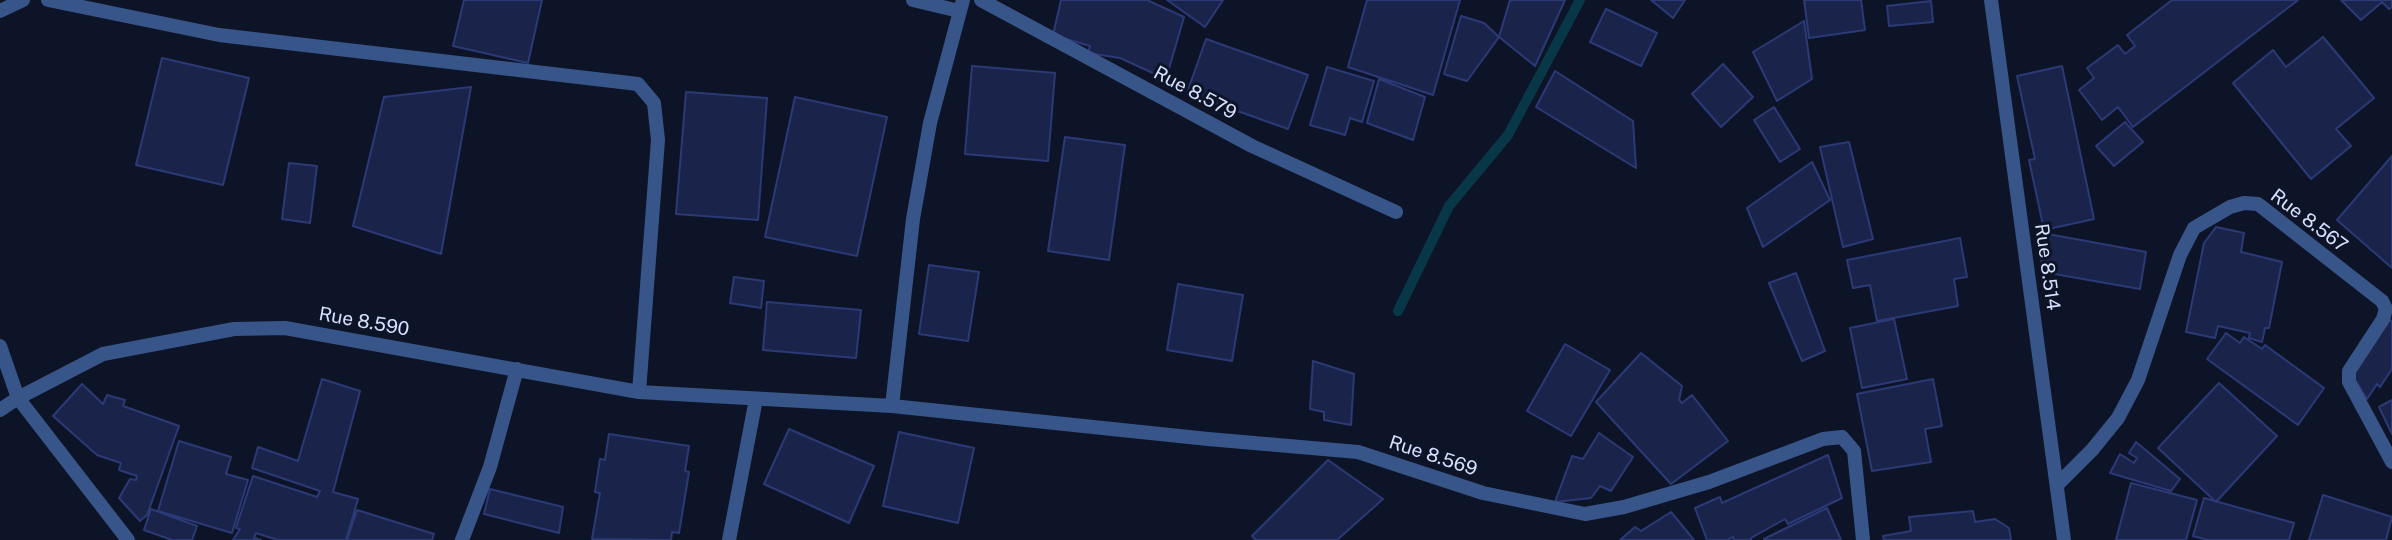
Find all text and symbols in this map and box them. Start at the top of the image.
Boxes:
street label: Rue 8.579 [1150,62,1240,124]
street label: Rue 8.567 [2266,185,2352,257]
street label: Rue 8.514 [2030,222,2064,312]
street label: Rue 8.590 [317,303,411,341]
street label: Rue 8.569 [1386,431,1480,481]

